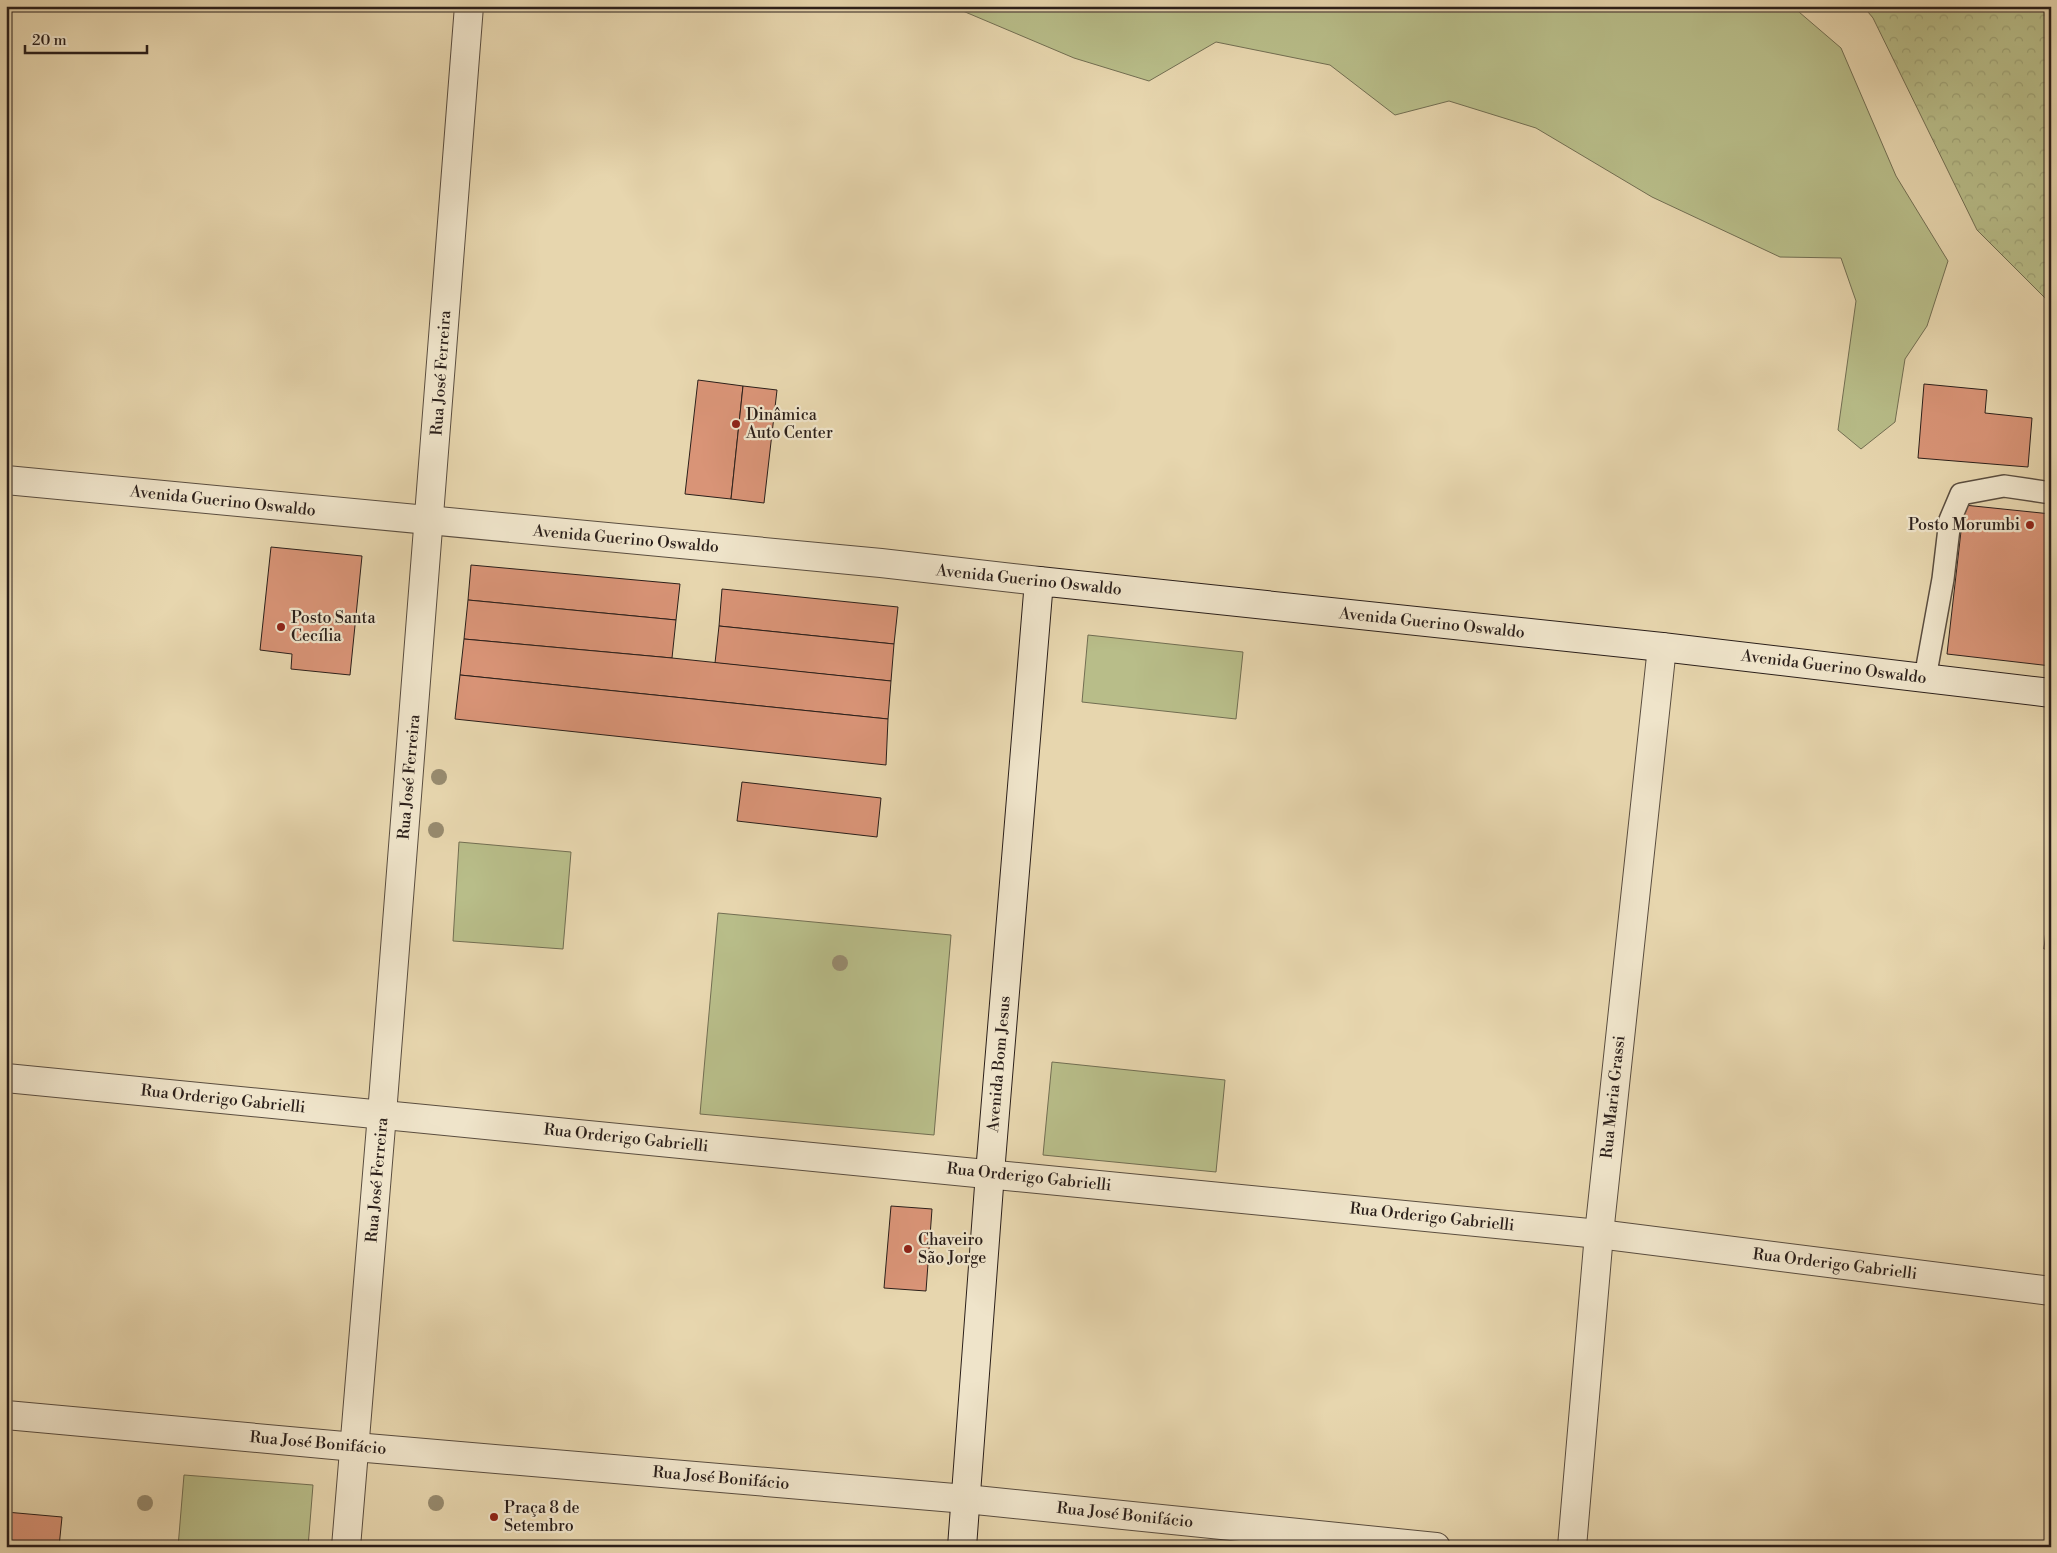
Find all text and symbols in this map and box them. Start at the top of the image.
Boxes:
scale bar [25,22,148,54]
text: 20 m [32,31,67,50]
street label: Rua José Ferreira [427,309,455,436]
place label: Dinâmica Auto Center [745,405,833,443]
marker: Dinâmica Auto Center [730,418,742,430]
street label: Avenida Guerino Oswaldo [128,481,317,521]
place label: Posto Morumbi [1908,515,2020,535]
marker: Posto Morumbi [2024,519,2036,531]
street label: Avenida Guerino Oswaldo [531,521,720,557]
street label: Avenida Guerino Oswaldo [934,560,1123,600]
street label: Avenida Guerino Oswaldo [1337,603,1526,643]
place label: Posto Santa Cecília [291,608,376,646]
marker: Posto Santa Cecília [275,621,287,633]
street label: Avenida Guerino Oswaldo [1739,646,1928,688]
street label: Rua José Ferreira [394,713,425,840]
street label: Avenida Bom Jesus [983,995,1015,1134]
street label: Rua Maria Grassi [1597,1034,1629,1160]
street label: Rua Orderigo Gabrielli [140,1080,306,1118]
street label: Rua José Ferreira [362,1116,393,1243]
street label: Rua Orderigo Gabrielli [543,1119,709,1157]
street label: Rua Orderigo Gabrielli [946,1158,1112,1196]
street label: Rua Orderigo Gabrielli [1349,1198,1515,1236]
place label: Chaveiro São Jorge [918,1230,986,1268]
marker: Chaveiro São Jorge [902,1243,914,1255]
street label: Rua Orderigo Gabrielli [1752,1244,1918,1284]
street label: Rua José Bonifácio [249,1427,387,1459]
street label: Rua José Bonifácio [652,1462,790,1494]
place label: Praça 8 de Setembro [504,1498,580,1536]
street label: Rua José Bonifácio [1056,1498,1194,1532]
marker: Praça 8 de Setembro [488,1511,500,1523]

